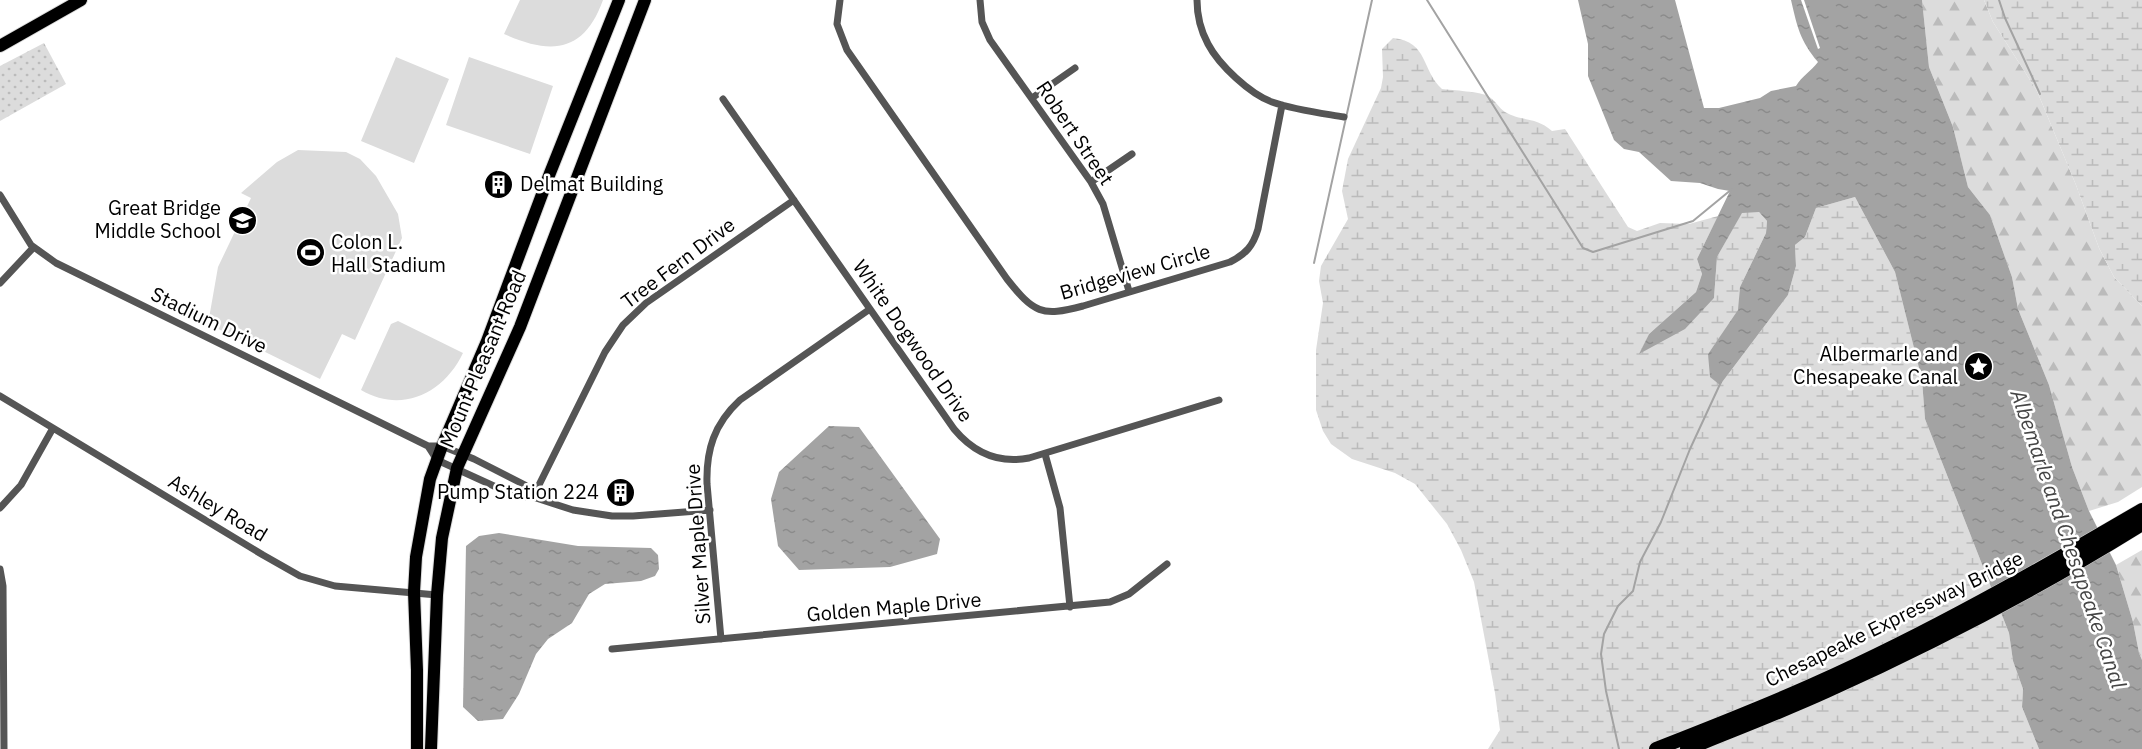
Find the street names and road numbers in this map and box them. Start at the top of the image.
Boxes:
street label: Robert Street [1031,75,1120,190]
street label: Tree Fern Drive [615,211,740,314]
street label: Bridgeview Circle [1057,237,1213,306]
street label: White Dogwood Drive [847,254,980,427]
street label: Mount Pleasant Road [433,266,532,452]
street label: Stadium Drive [147,280,272,359]
street label: Silver Maple Drive [678,463,717,625]
street label: Ashley Road [164,467,273,548]
street label: Chesapeake Expressway Bridge [1760,544,2027,693]
street label: Golden Maple Drive [805,585,982,628]

